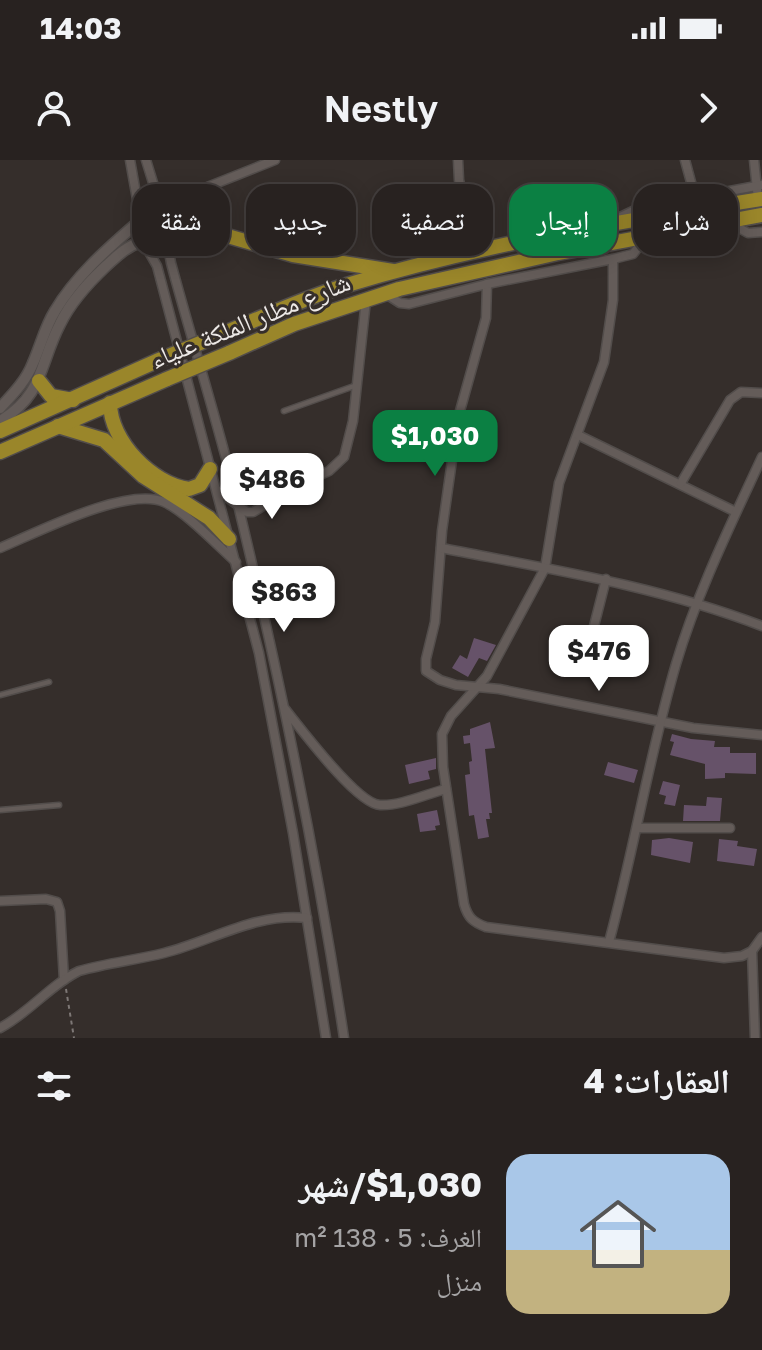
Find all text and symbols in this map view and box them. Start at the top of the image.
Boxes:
text: 14:03 [40,10,122,46]
icon: person [32,86,76,130]
icon: forward [686,86,730,130]
text: Nestly [324,87,438,130]
chip: شقة [132,184,230,256]
chip: جديد [246,184,356,256]
chip: تصفية [372,184,493,256]
chip: إيجار [509,184,617,256]
chip: شراء [633,184,738,256]
street label: شارع مطار الملكة علياء [145,266,355,375]
pin: $1,030 [370,410,500,478]
text: $1,030 [391,420,479,451]
pin: $486 [225,453,319,521]
text: $486 [239,463,305,494]
pin: $863 [237,566,331,634]
text: $863 [251,576,317,607]
pin: $476 [552,625,646,693]
text: $476 [567,635,631,666]
text: العقارات: 4 [583,1060,730,1100]
icon: filters [32,1064,76,1108]
text: $1,030/شهر [299,1164,482,1204]
icon: home [570,1186,666,1282]
text: الغرف: 5 · 138 m² [294,1222,482,1253]
text: منزل [437,1266,482,1297]

